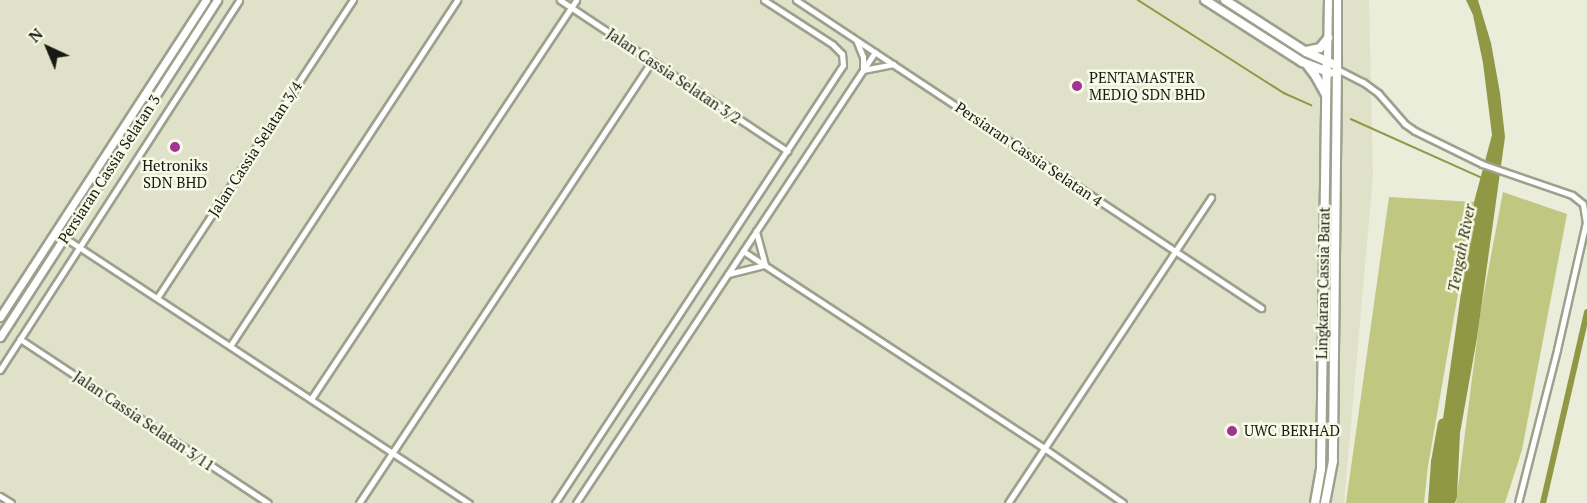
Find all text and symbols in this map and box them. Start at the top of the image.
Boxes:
north arrow [18,18,78,78]
text: N [23,23,47,47]
street label: Jalan Cassia Selatan 3/2 [604,24,744,128]
place label: PENTAMASTER MEDIQ SDN BHD [1089,68,1205,103]
street label: Jalan Cassia Selatan 3/4 [204,78,306,220]
marker: PENTAMASTER MEDIQ SDN BHD [1070,79,1084,93]
street label: Persiaran Cassia Selatan 3 [54,91,164,247]
street label: Persiaran Cassia Selatan 4 [952,98,1106,210]
marker: Hetroniks SDN BHD [168,140,182,154]
place label: Hetroniks SDN BHD [142,156,208,191]
water label: Tengah River [1443,202,1479,294]
street label: Lingkaran Cassia Barat [1313,207,1333,359]
street label: Jalan Cassia Selatan 3/11 [70,367,218,475]
place label: UWC BERHAD [1244,422,1340,440]
marker: UWC BERHAD [1225,424,1239,438]

